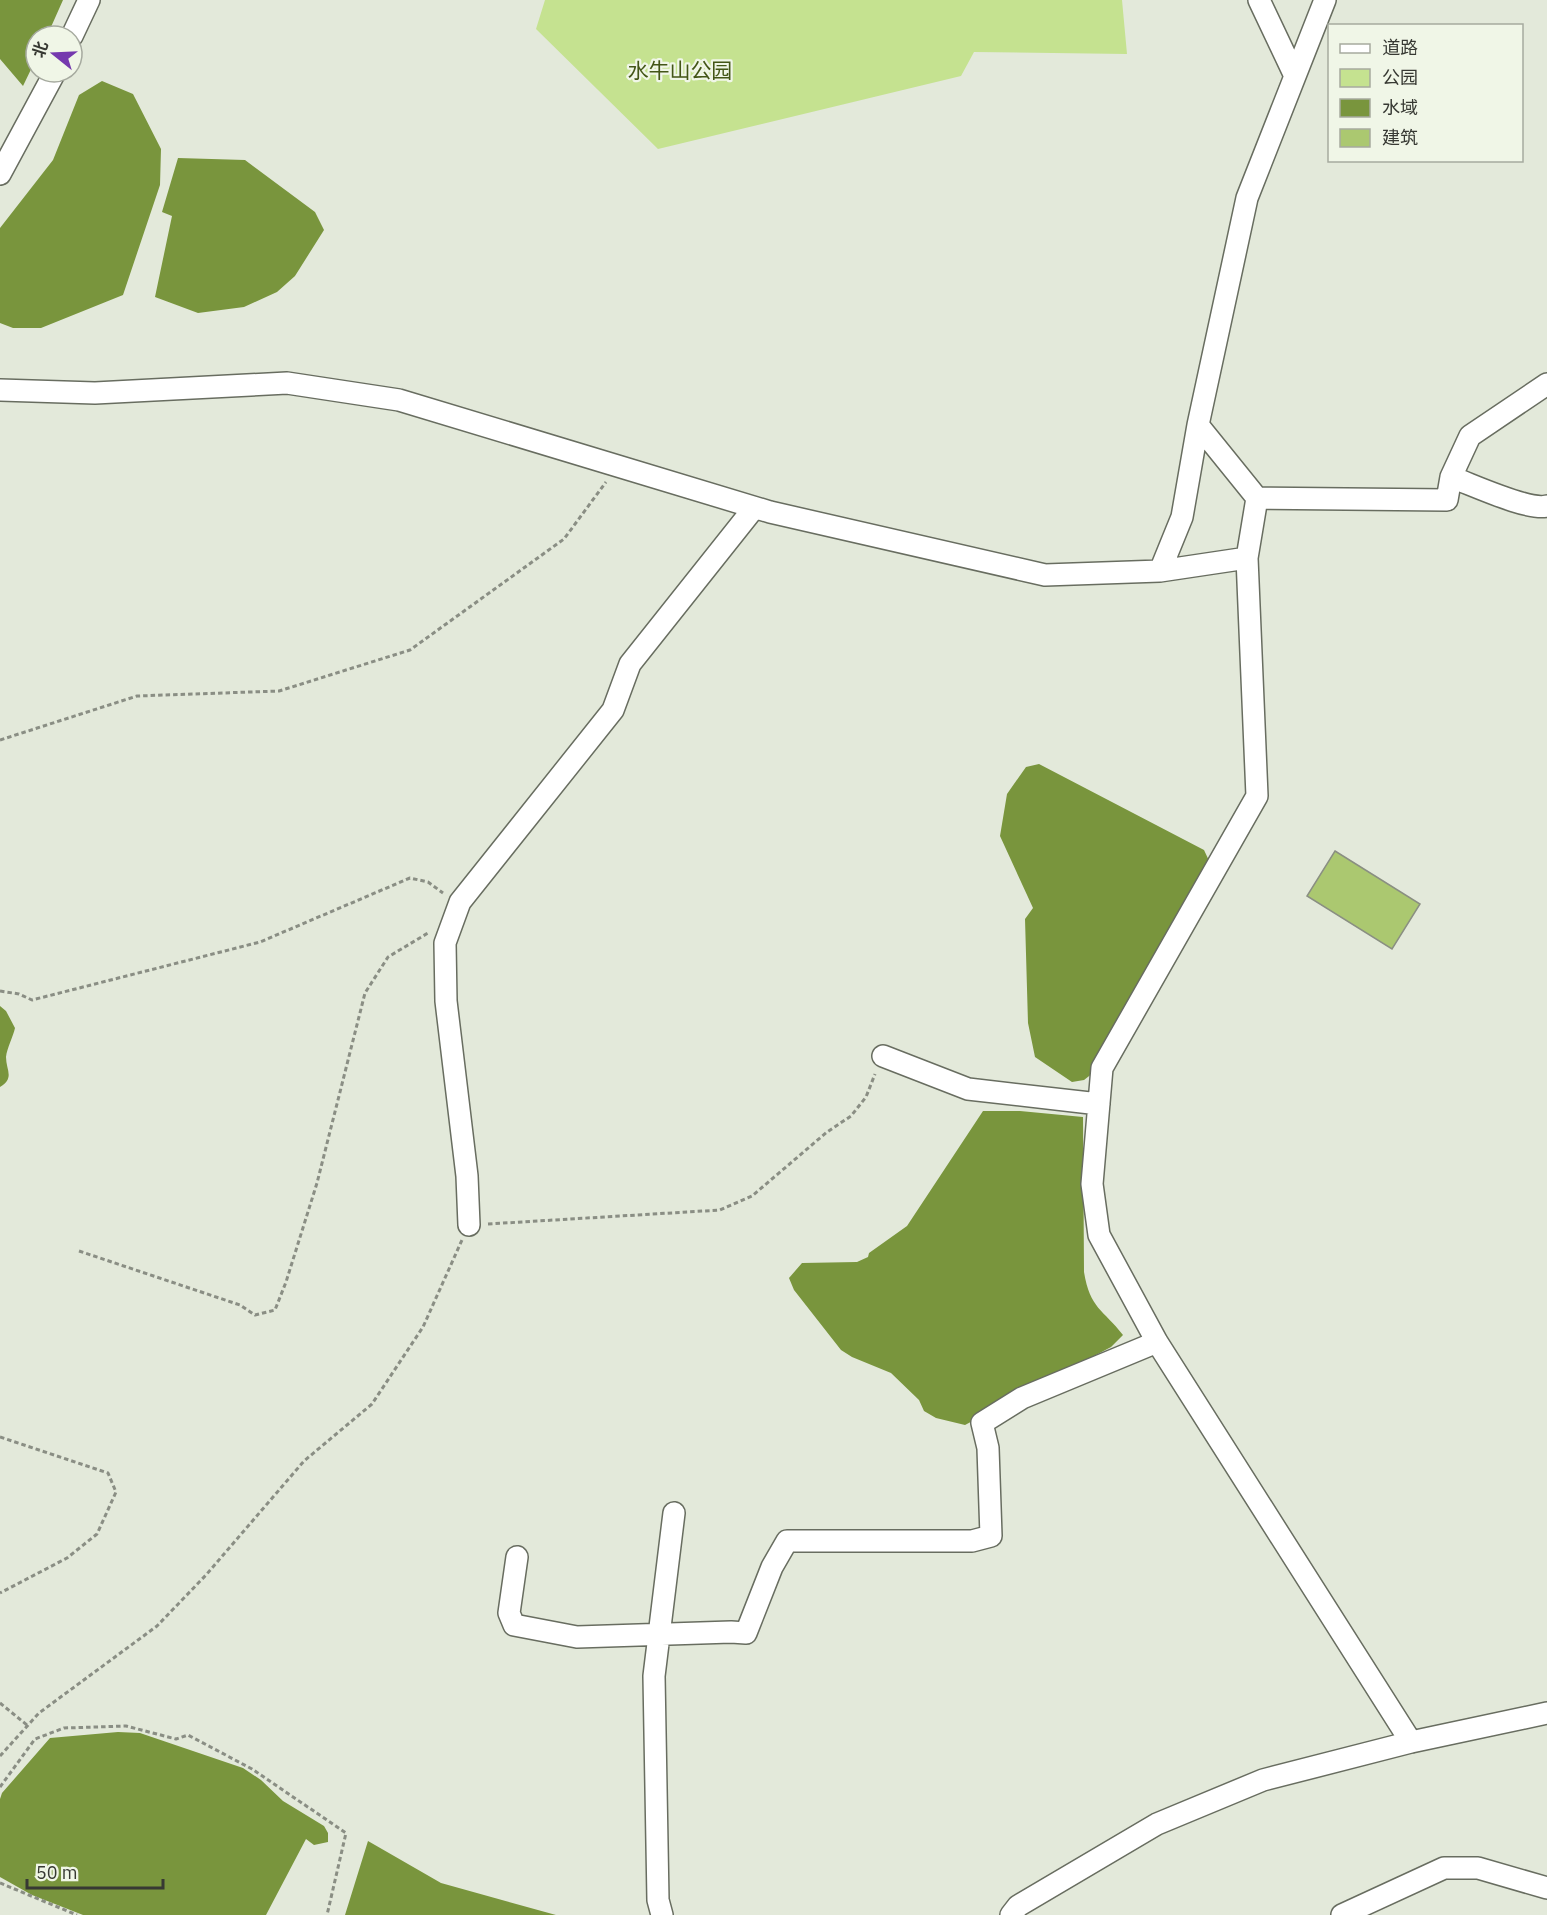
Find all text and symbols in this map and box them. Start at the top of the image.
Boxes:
north arrow [24,24,84,84]
legend [1328,24,1523,162]
text: 道路 [1382,36,1418,59]
text: 北 [28,39,52,60]
park label: 水牛山公园 [628,56,733,84]
text: 公园 [1382,66,1418,89]
text: 水域 [1382,96,1418,119]
text: 建筑 [1382,126,1418,149]
scale bar [27,1852,164,1890]
text: 50 m [36,1861,78,1884]

